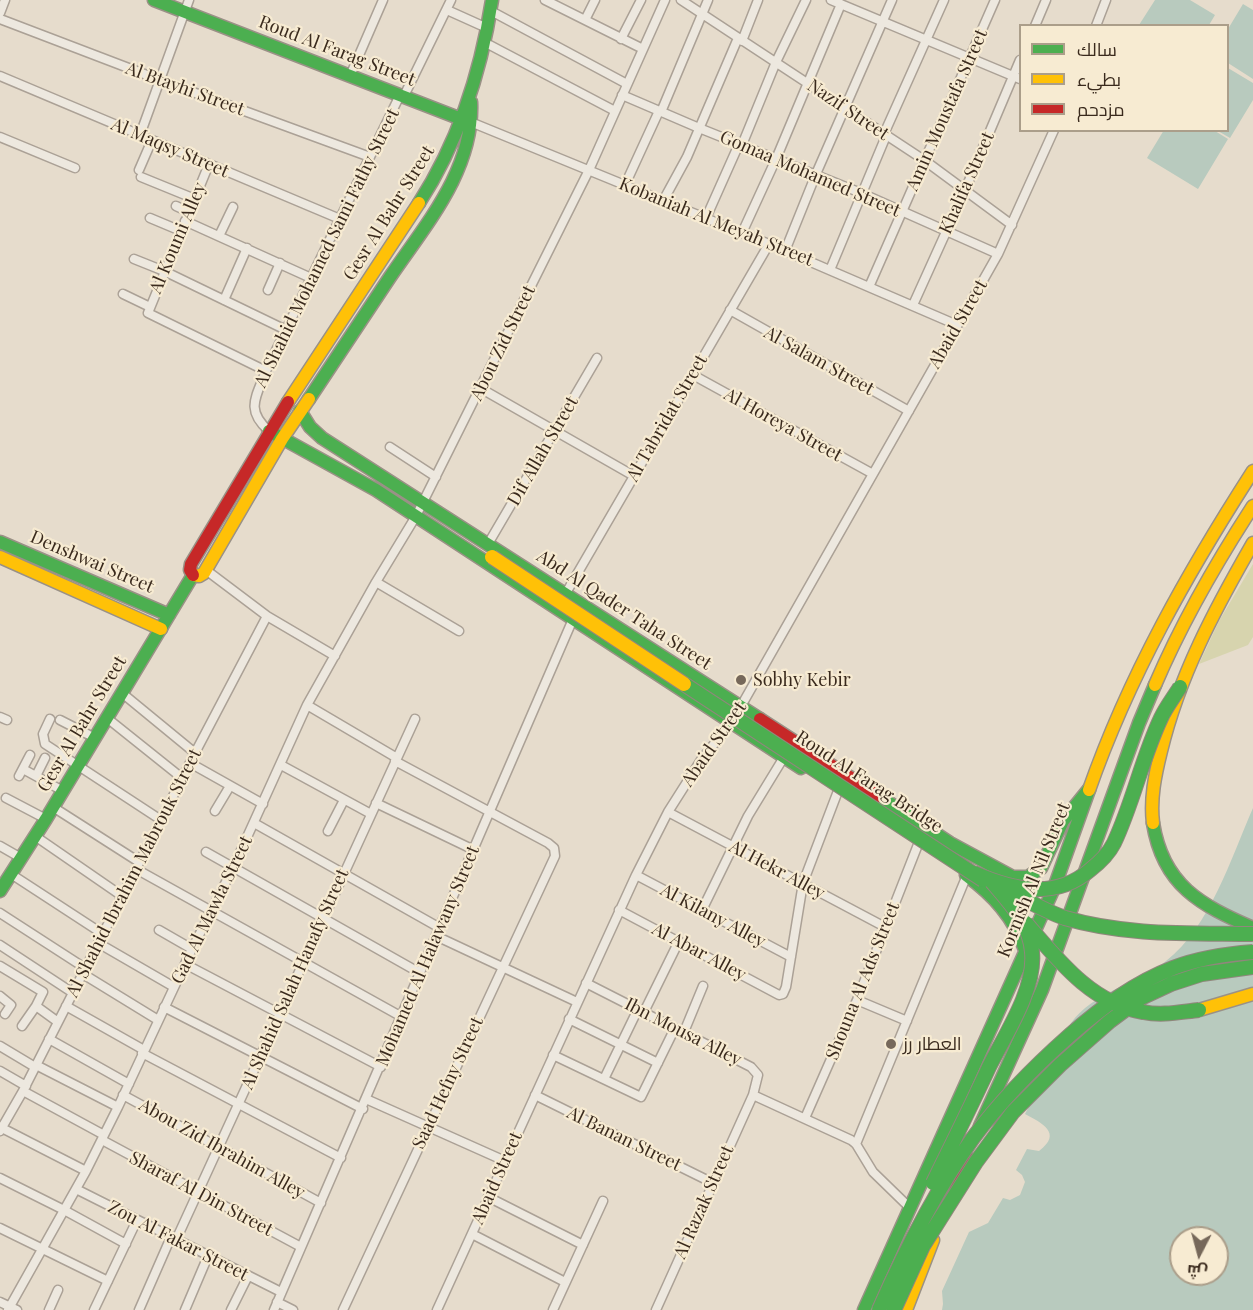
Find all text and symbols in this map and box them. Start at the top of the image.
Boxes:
street label: Roud Al Farag Street [256,11,418,91]
legend [1019,24,1229,132]
street label: Amin Moustafa Street [902,26,992,194]
text: سالك [1077,37,1117,61]
street label: Al Btayhi Street [123,58,247,120]
text: بطيء [1077,67,1121,91]
street label: Nazif Street [803,75,893,145]
text: مزدحم [1077,97,1125,121]
street label: Al Shahid Mohamed Sami Fathy Street [250,105,404,391]
street label: Al Maqsy Street [108,114,232,182]
street label: Gomaa Mohamed Street [717,126,903,222]
street label: Khalifa Street [935,129,999,237]
street label: Gesr Al Bahr Street [339,142,439,284]
street label: Kobaniah Al Meyah Street [616,173,816,271]
street label: Al Koumi Alley [145,179,211,297]
street label: Abaid Street [924,276,992,372]
street label: Abou Zid Street [466,282,540,404]
street label: Al Salam Street [760,322,878,400]
street label: Al Tabridat Street [622,351,712,485]
street label: Al Horeya Street [720,384,846,466]
street label: Dif Allah Street [503,392,583,510]
street label: Denshwai Street [27,526,157,598]
street label: Abd Al Qader Taha Street [533,545,715,675]
street label: Gesr Al Bahr Street [33,652,131,796]
place label: Sobhy Kebir [753,669,851,691]
marker: Sobhy Kebir [734,673,748,687]
street label: Abaid Street [677,697,751,791]
street label: Roud Al Farag Bridge [791,726,947,838]
street label: Al Shahid Ibrahim Mabrouk Street [62,745,206,1001]
street label: Kornish Al Nil Street [993,799,1075,961]
street label: Gad Al Mawla Street [167,832,257,988]
street label: Al Hekr Alley [725,836,829,904]
street label: Mohamed Al Halawany Street [372,843,484,1069]
street label: Al Shahid Salah Hanafy Street [237,865,353,1093]
street label: Al Kilany Alley [657,879,769,953]
street label: Shouna Al Ads Street [821,899,905,1063]
street label: Al Abar Alley [648,918,750,986]
street label: Ibn Mousa Alley [621,993,745,1071]
street label: Saad Hefny Street [408,1013,488,1153]
place label: العطار رز [903,1033,962,1055]
marker: العطار رز [884,1037,898,1051]
street label: Abou Zid Ibrahim Alley [135,1094,309,1204]
street label: Al Banan Street [563,1102,685,1176]
street label: Abaid Street [467,1128,527,1228]
street label: Al Razak Street [669,1142,739,1262]
street label: Sharaf Al Din Street [126,1147,276,1241]
street label: Zou Al Fakar Street [104,1196,252,1286]
north arrow [1169,1226,1229,1286]
text: ش [1186,1261,1209,1284]

